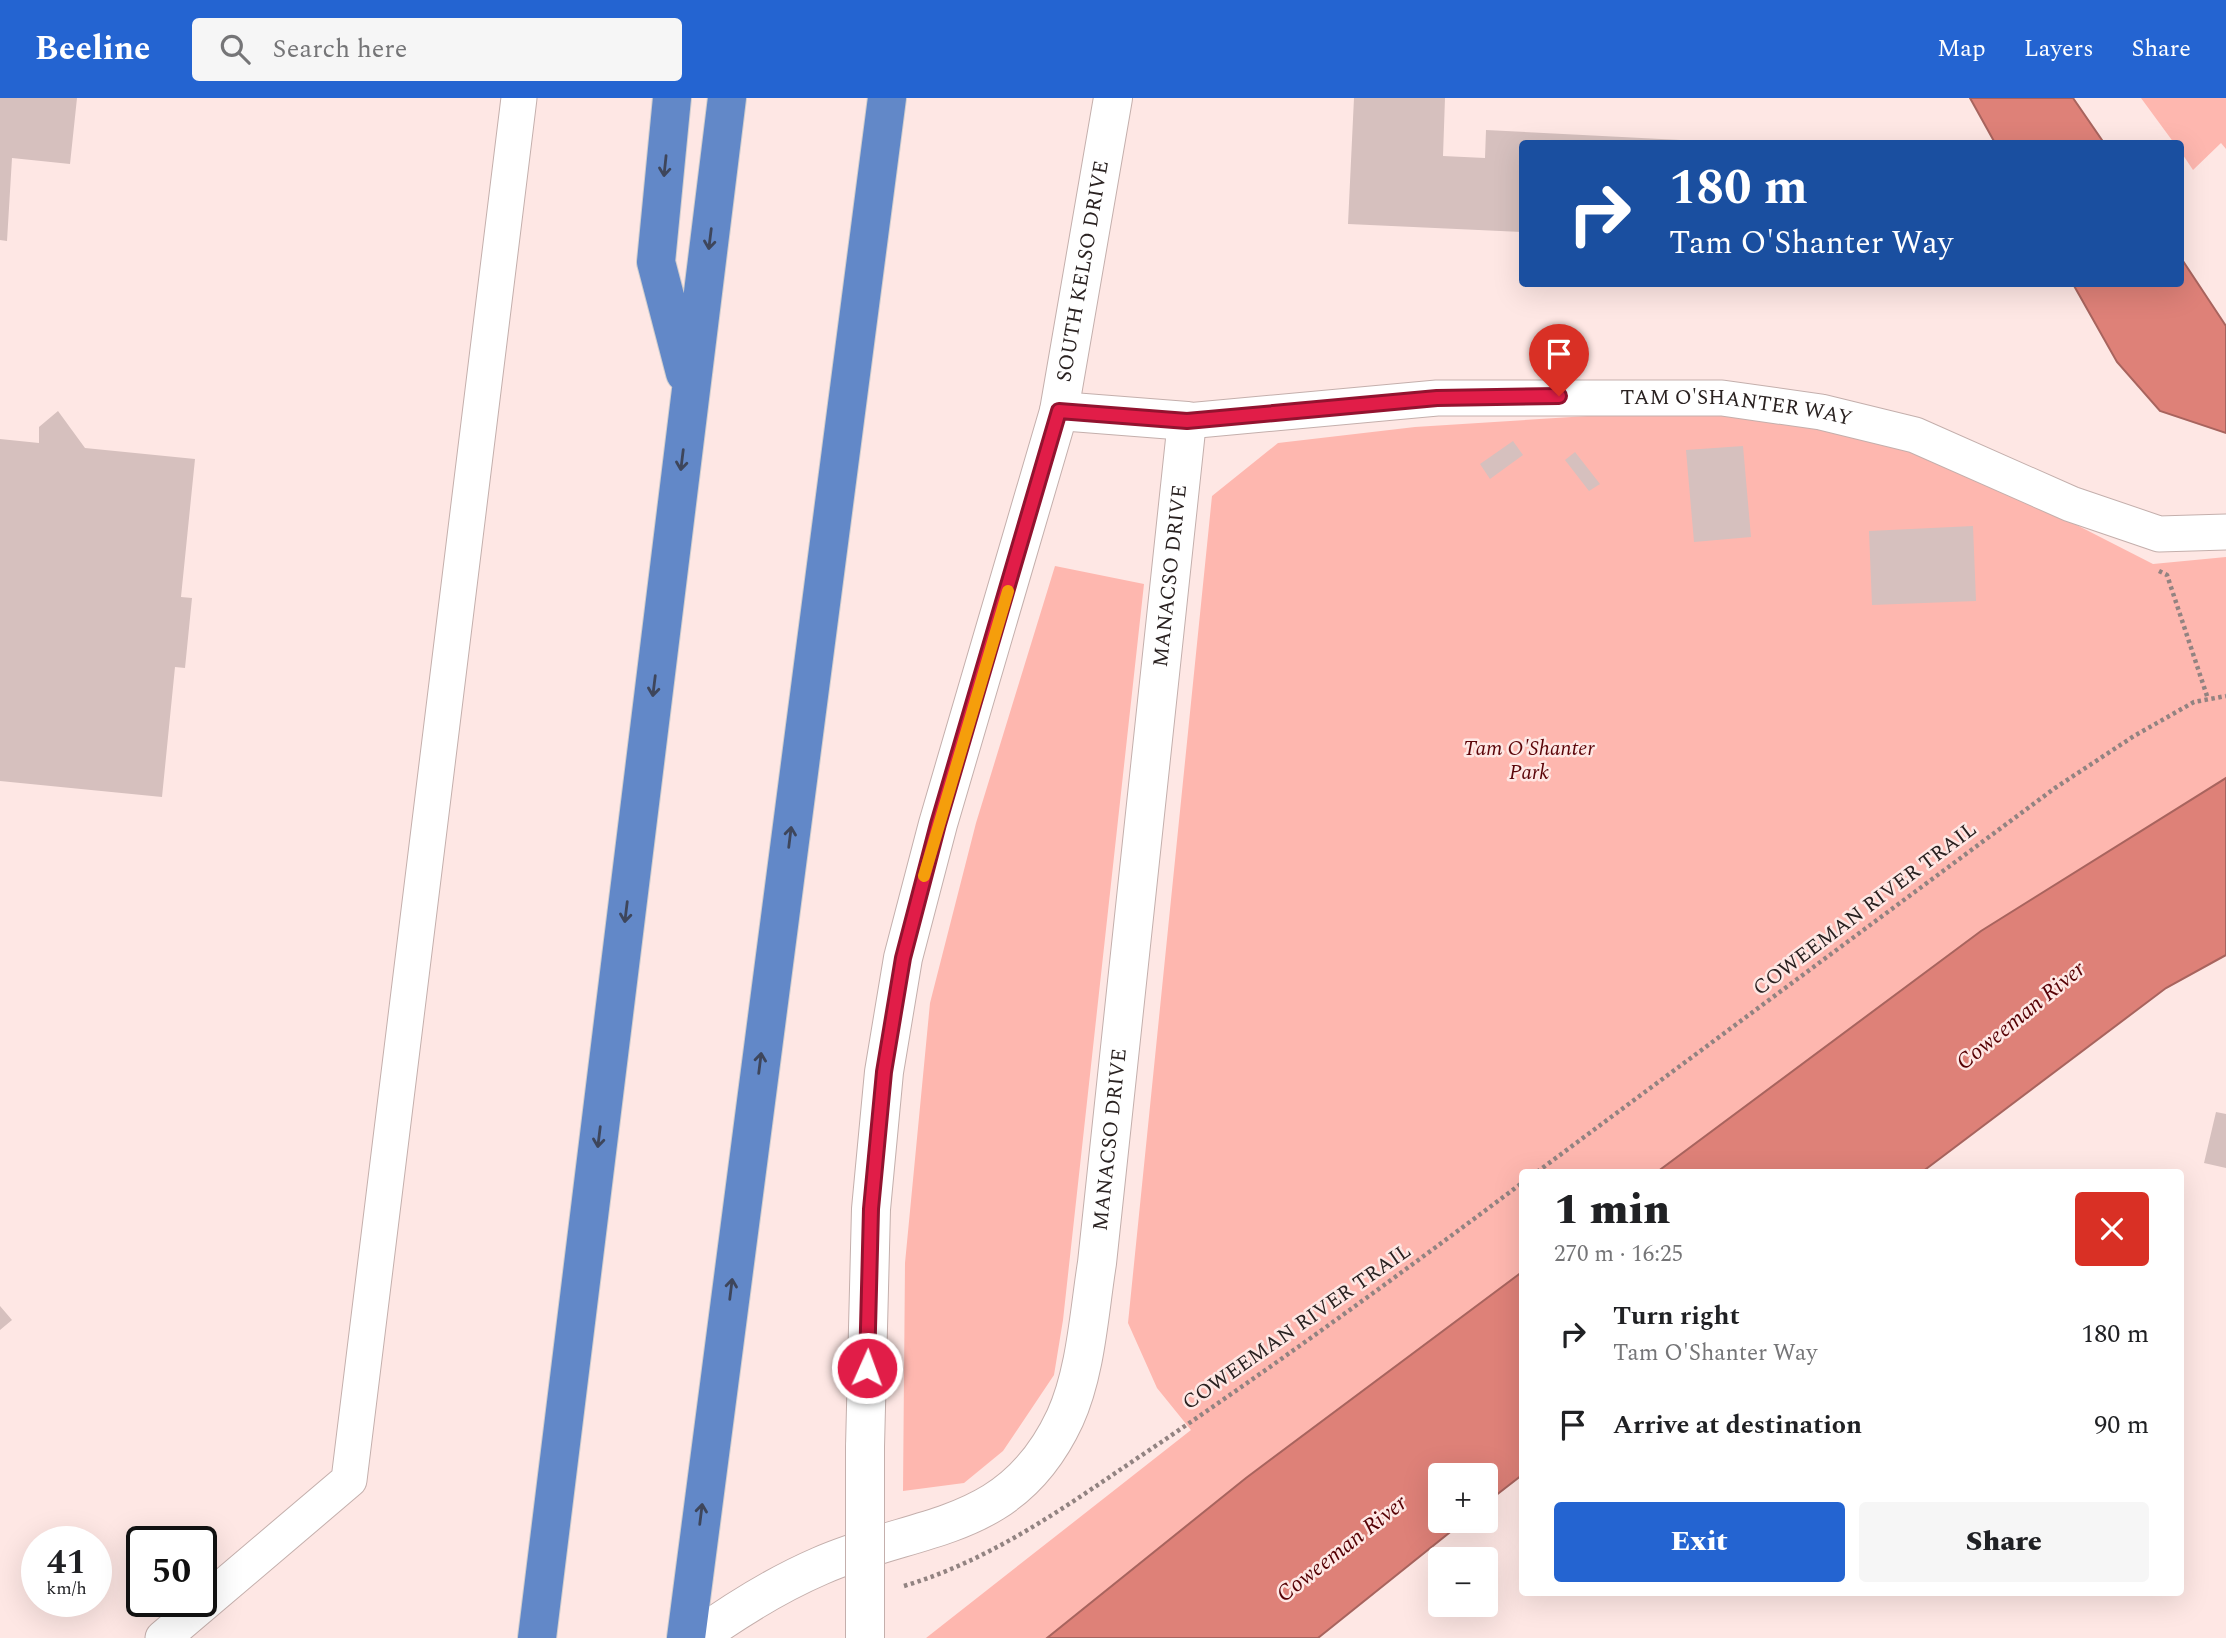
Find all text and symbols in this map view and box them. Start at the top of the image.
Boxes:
search box [192,18,682,81]
text: Beeline [35,24,150,74]
text: Search here [272,29,407,69]
icon: search [216,30,254,68]
text: Map [1937,31,1986,67]
text: Layers [2024,31,2094,67]
text: Share [2132,31,2191,67]
text: 180 m [1669,151,1808,226]
one-way arrow [658,154,671,177]
street label: SOUTH KELSO DRIVE [1048,158,1118,384]
icon: right [1554,168,1645,259]
text: Tam O'Shanter Way [1669,219,1953,268]
one-way arrow [703,227,716,249]
pin [1529,324,1589,396]
icon: arrive [1540,335,1578,373]
street label: TAM O'SHANTER WAY [1620,382,1856,435]
one-way arrow [676,448,689,471]
street label: MANACSO DRIVE [1145,483,1196,669]
one-way arrow [648,674,661,697]
park label: Tam O'Shanter Park [1463,733,1595,789]
street label: COWEEMAN RIVER TRAIL [1746,814,1984,1004]
one-way arrow [784,827,797,849]
one-way arrow [620,900,633,922]
water label: Coweeman River [1949,952,2094,1079]
street label: MANACSO DRIVE [1085,1047,1136,1233]
one-way arrow [754,1052,767,1075]
one-way arrow [592,1126,605,1148]
text: 1 min [1554,1179,1670,1242]
button: close [2075,1192,2149,1266]
street label: COWEEMAN RIVER TRAIL [1176,1235,1418,1419]
text: 270 m · 16:25 [1554,1237,1683,1272]
one-way arrow [724,1278,737,1300]
text: Turn right [1613,1296,1740,1336]
text: 180 m [2081,1314,2149,1354]
icon: right [1554,1315,1592,1353]
position arrow [830,1331,904,1405]
text: Tam O'Shanter Way [1613,1336,1817,1371]
text: Arrive at destination [1613,1405,1862,1445]
text: 90 m [2094,1405,2149,1445]
icon: arrive [1554,1406,1592,1444]
map controls [1428,1463,1498,1617]
button: + [1428,1463,1498,1533]
water label: Coweeman River [1269,1486,1416,1611]
button: Exit [1554,1502,1845,1582]
button: Share [1859,1502,2149,1582]
one-way arrow [695,1503,708,1526]
speed limit sign: 50 [126,1526,217,1617]
text: 41 [47,1536,86,1589]
button: − [1428,1547,1498,1617]
text: km/h [46,1575,87,1602]

